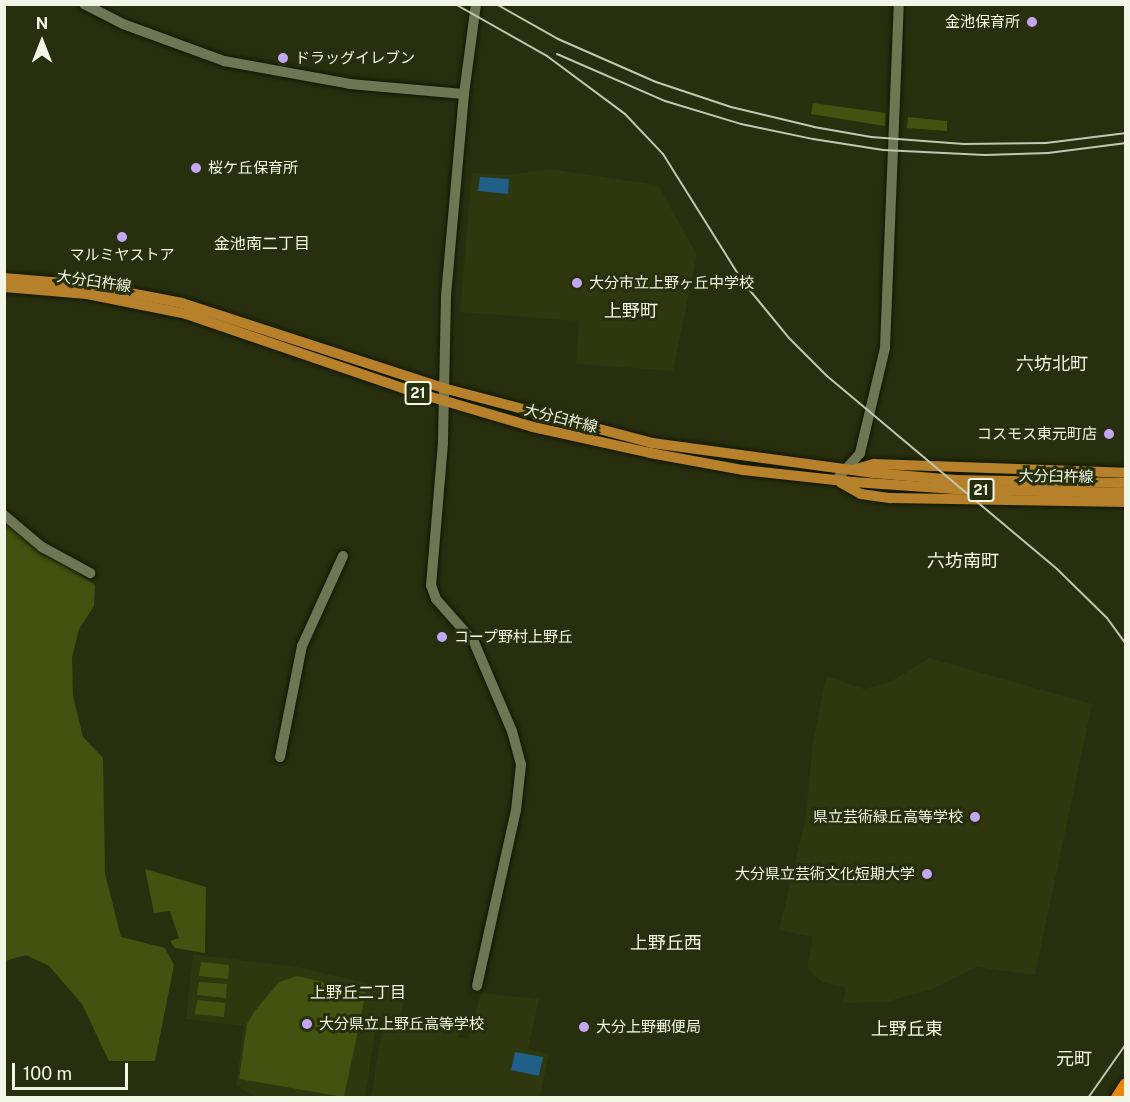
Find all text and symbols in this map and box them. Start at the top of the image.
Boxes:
north arrow [12,12,72,72]
place label: 金池保育所 [945,13,1020,31]
text: N [36,14,48,33]
marker: 金池保育所 [1025,15,1039,29]
place label: ドラッグイレブン [295,49,415,67]
marker: ドラッグイレブン [276,51,290,65]
place label: 桜ケ丘保育所 [208,159,298,177]
marker: 桜ケ丘保育所 [189,161,203,175]
marker: マルミヤストア [115,230,129,244]
district label: 金池南二丁目 [214,234,310,254]
place label: マルミヤストア [70,246,174,264]
street label: 大分臼杵線 [56,267,132,295]
place label: 大分市立上野ヶ丘中学校 [589,274,754,292]
marker: 大分市立上野ヶ丘中学校 [570,276,584,290]
district label: 上野町 [604,300,658,322]
district label: 六坊北町 [1016,353,1088,375]
road number: 21 [404,382,432,404]
street label: 大分臼杵線 [522,400,600,436]
place label: コスモス東元町店 [977,425,1097,443]
marker: コスモス東元町店 [1102,427,1116,441]
street label: 大分臼杵線 [1018,466,1094,486]
road number: 21 [968,479,994,501]
district label: 六坊南町 [927,550,999,572]
place label: コープ野村上野丘 [454,628,574,646]
marker: コープ野村上野丘 [435,630,449,644]
place label: 県立芸術緑丘高等学校 [813,808,963,826]
marker: 県立芸術緑丘高等学校 [968,810,982,824]
place label: 大分県立芸術文化短期大学 [735,865,915,883]
marker: 大分県立芸術文化短期大学 [920,867,934,881]
district label: 上野丘西 [630,932,702,954]
district label: 上野丘二丁目 [310,983,406,1003]
place label: 大分県立上野丘高等学校 [319,1015,484,1033]
marker: 大分県立上野丘高等学校 [300,1017,314,1031]
place label: 大分上野郵便局 [596,1018,701,1036]
district label: 上野丘東 [871,1018,943,1040]
marker: 大分上野郵便局 [577,1020,591,1034]
district label: 元町 [1056,1048,1092,1070]
scale bar [15,1051,130,1089]
text: 100 m [23,1063,72,1084]

